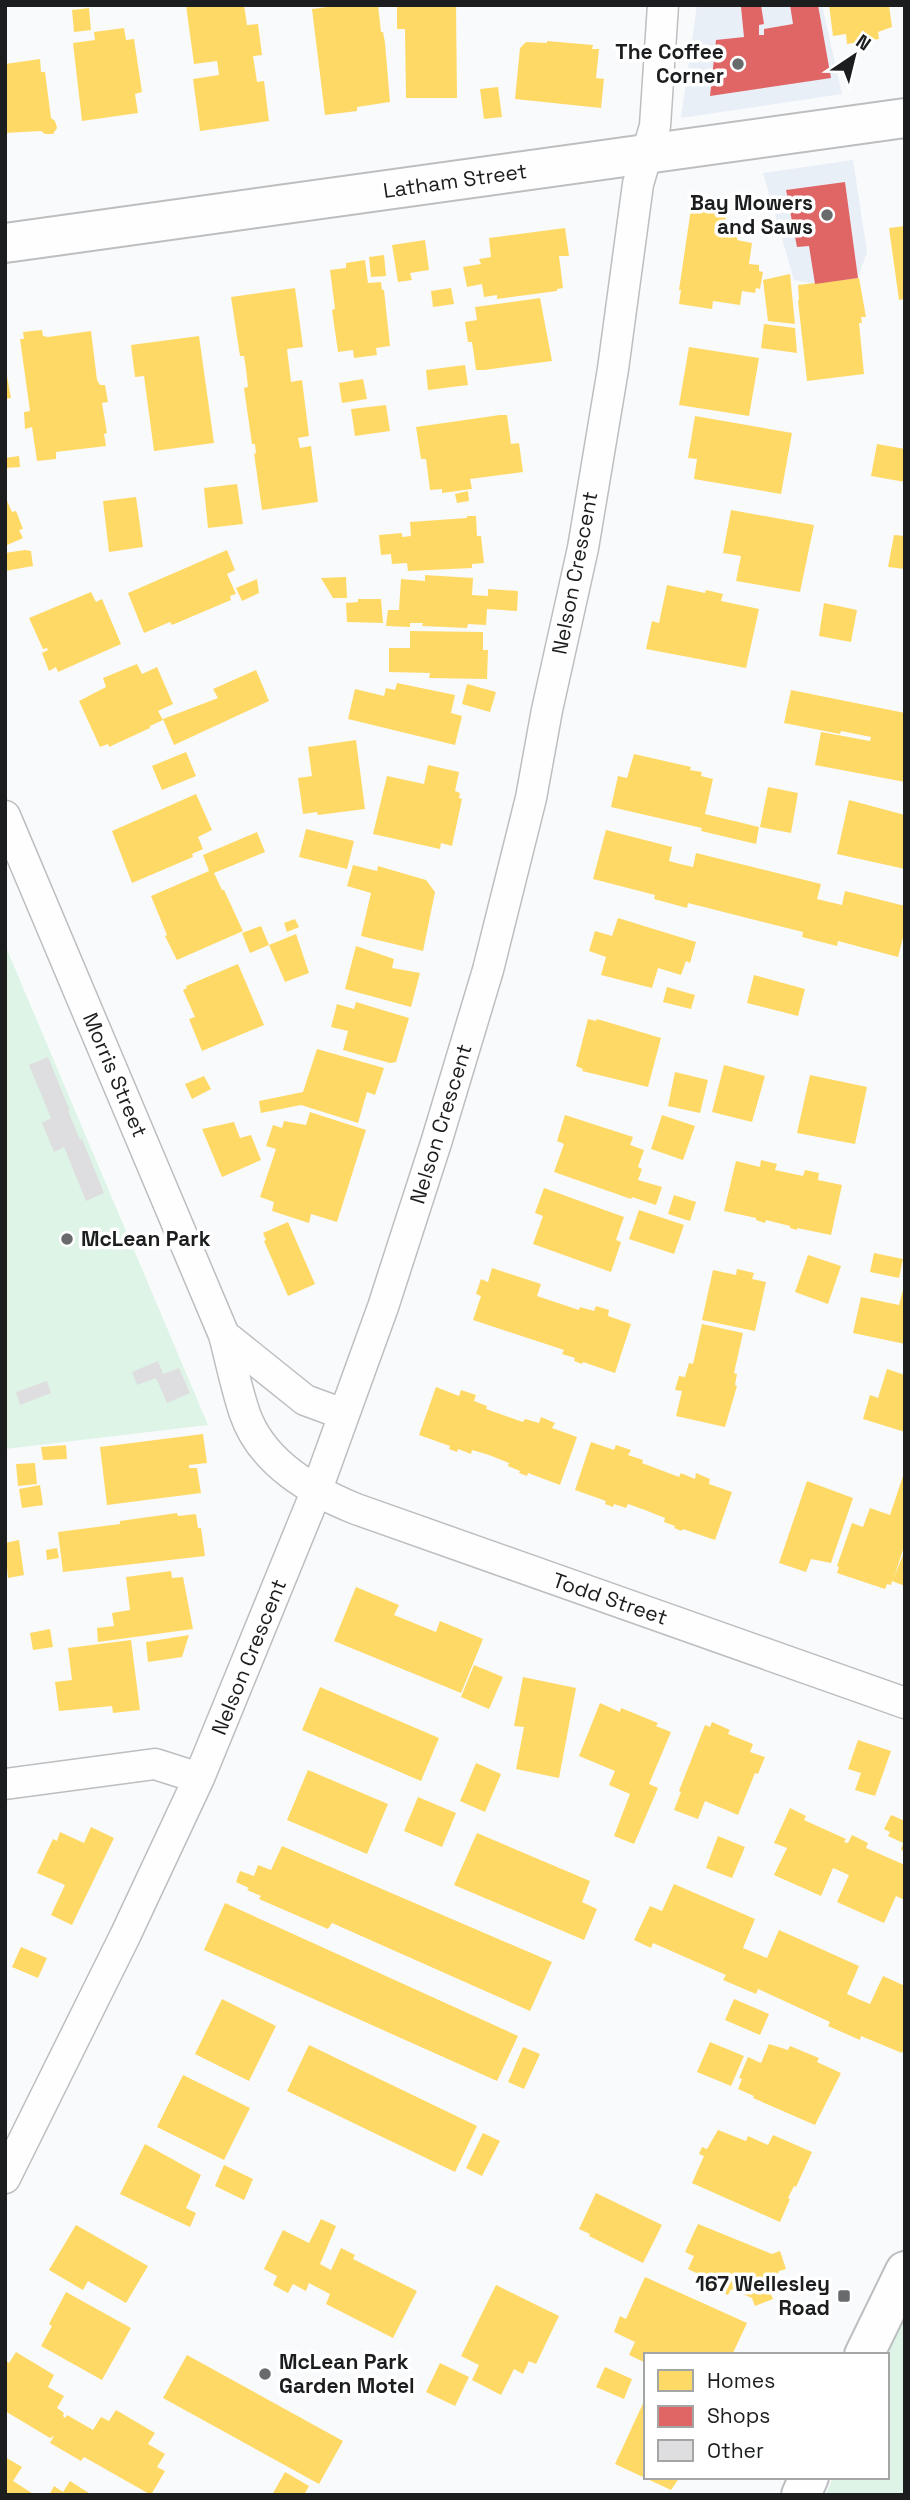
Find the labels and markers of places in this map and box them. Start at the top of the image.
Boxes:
place label: The Coffee Corner [615,38,724,89]
marker: The Coffee Corner [730,56,746,72]
place label: Bay Mowers and Saws [690,189,813,240]
marker: Bay Mowers and Saws [819,207,835,223]
place label: McLean Park [81,1225,211,1252]
marker: McLean Park [59,1231,75,1247]
place label: 167 Wellesley Road [695,2270,830,2321]
marker: 167 Wellesley Road [836,2288,852,2304]
place label: McLean Park Garden Motel [279,2348,415,2399]
marker: McLean Park Garden Motel [257,2366,273,2382]

